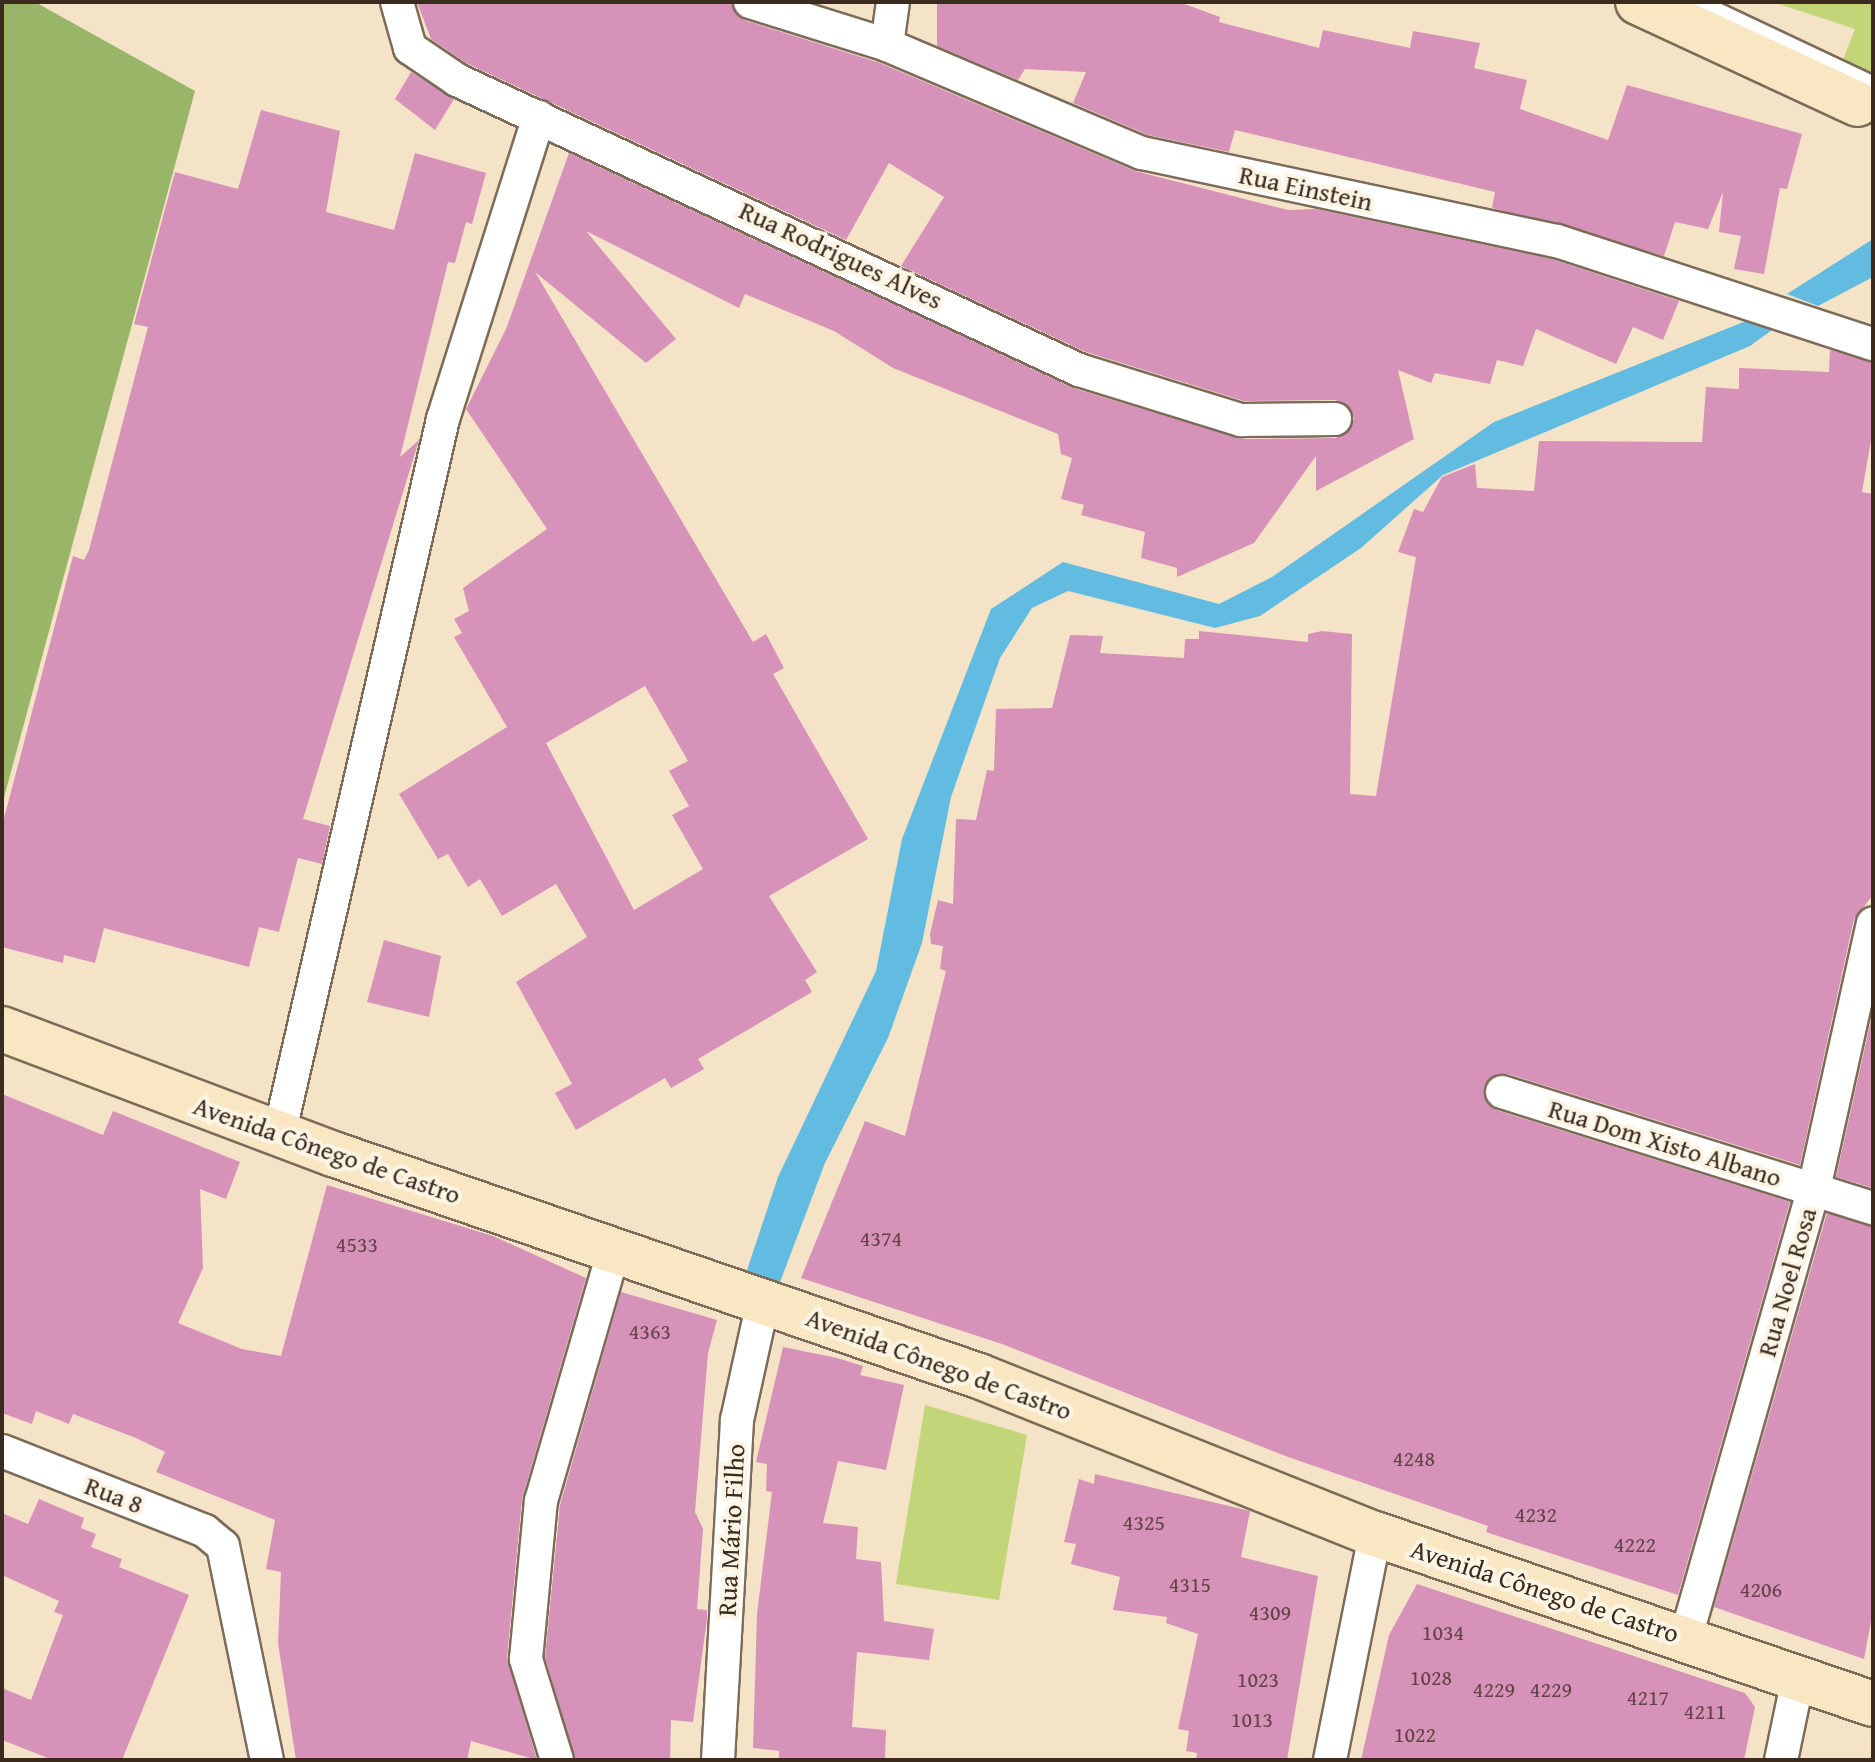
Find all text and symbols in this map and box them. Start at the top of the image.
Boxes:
street label: Rua Einstein [1236,159,1376,217]
street label: Rua Rodrigues Alves [735,194,947,316]
street label: Avenida Cônego de Castro [189,1090,465,1210]
street label: Rua Dom Xisto Albano [1545,1093,1785,1193]
street label: Rua Noel Rosa [1751,1204,1823,1360]
house number: 4374 [860,1226,902,1252]
house number: 4533 [336,1232,378,1258]
street label: Avenida Cônego de Castro [802,1301,1076,1427]
house number: 4363 [629,1319,671,1345]
street label: Rua Mário Filho [711,1443,751,1617]
house number: 4248 [1393,1446,1435,1472]
street label: Rua 8 [81,1470,147,1520]
house number: 4232 [1515,1502,1557,1528]
house number: 4325 [1123,1510,1165,1536]
house number: 4222 [1614,1532,1656,1558]
street label: Avenida Cônego de Castro [1407,1533,1683,1649]
house number: 4315 [1169,1572,1211,1598]
house number: 4206 [1740,1577,1782,1603]
house number: 4309 [1249,1600,1291,1626]
house number: 1034 [1422,1620,1464,1646]
house number: 1028 [1410,1665,1452,1691]
house number: 1023 [1237,1667,1279,1693]
house number: 4229 [1473,1677,1515,1703]
house number: 4229 [1530,1677,1572,1703]
house number: 4217 [1627,1685,1669,1711]
house number: 4211 [1684,1699,1726,1725]
house number: 1013 [1231,1707,1273,1733]
house number: 1022 [1394,1722,1436,1748]

